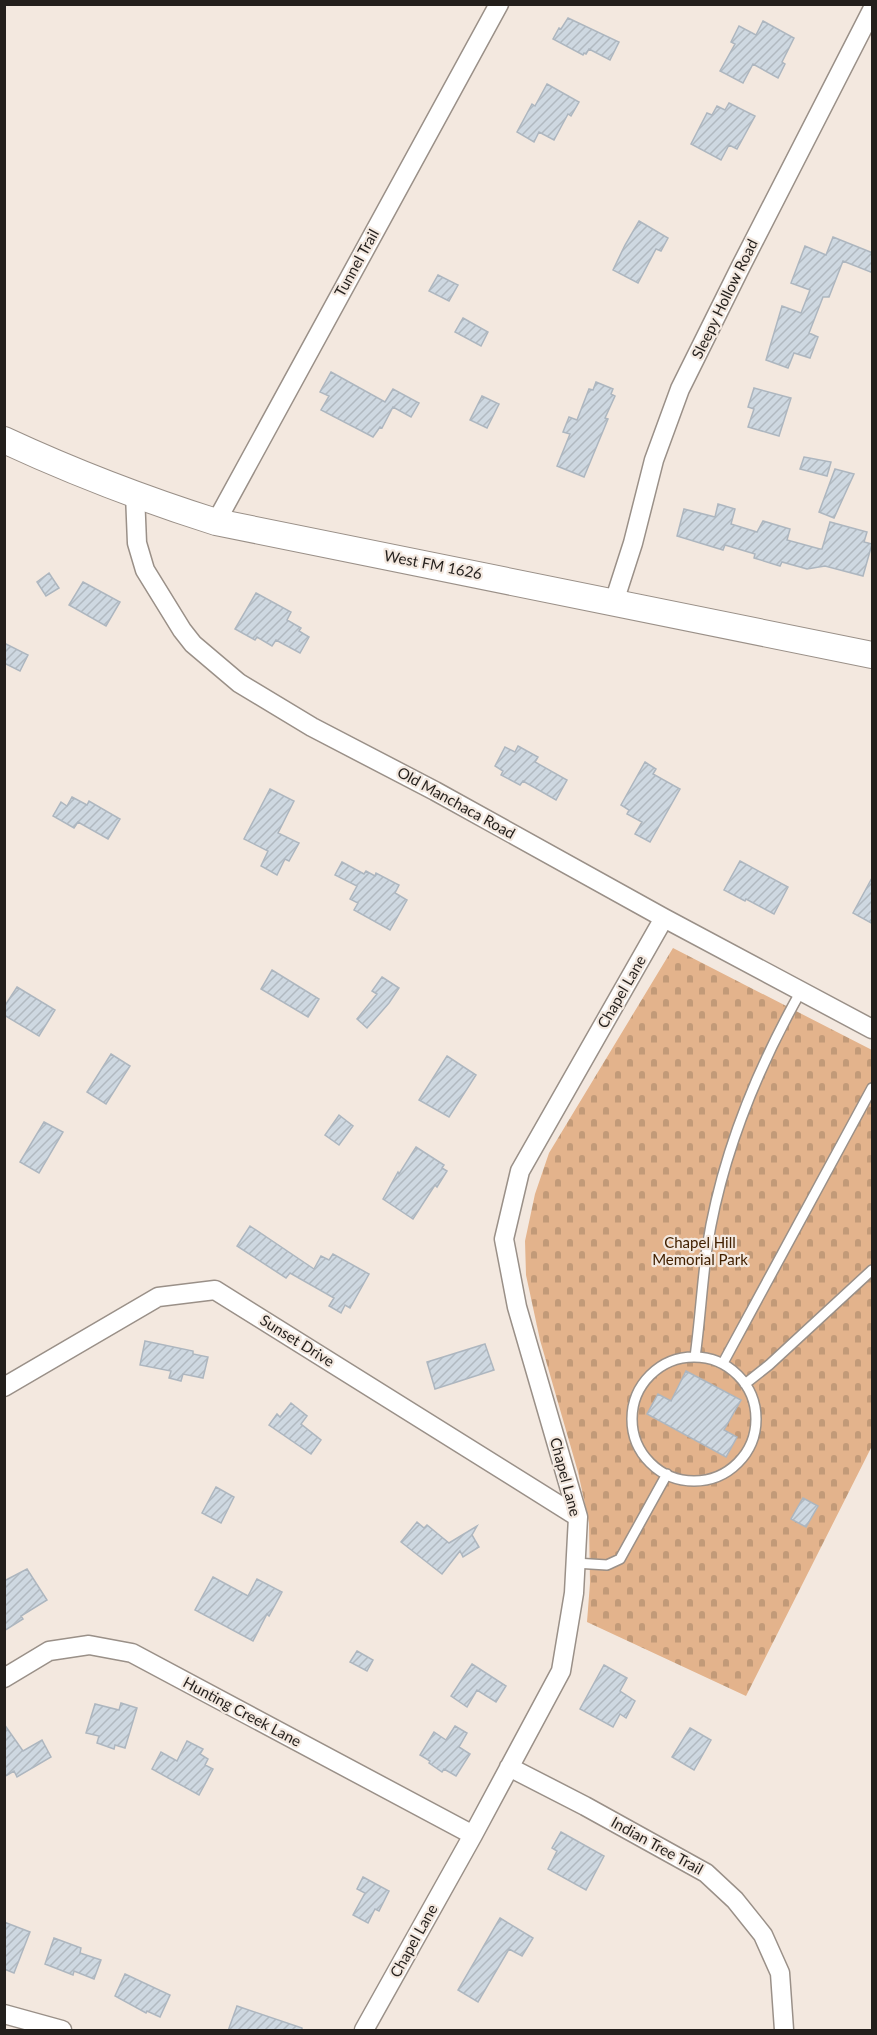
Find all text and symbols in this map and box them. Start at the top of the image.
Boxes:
street label: Tunnel Trail [330,226,382,299]
street label: Sleepy Hollow Road [687,236,761,361]
street label: West FM 1626 [383,546,484,582]
street label: Old Manchaca Road [394,762,519,842]
street label: Chapel Lane [593,952,649,1031]
park label: Chapel Hill Memorial Park [652,1233,748,1268]
street label: Sunset Drive [257,1310,338,1370]
street label: Chapel Lane [547,1435,585,1518]
street label: Hunting Creek Lane [180,1672,305,1750]
street label: Indian Tree Trail [608,1812,707,1878]
street label: Chapel Lane [386,1901,441,1980]

